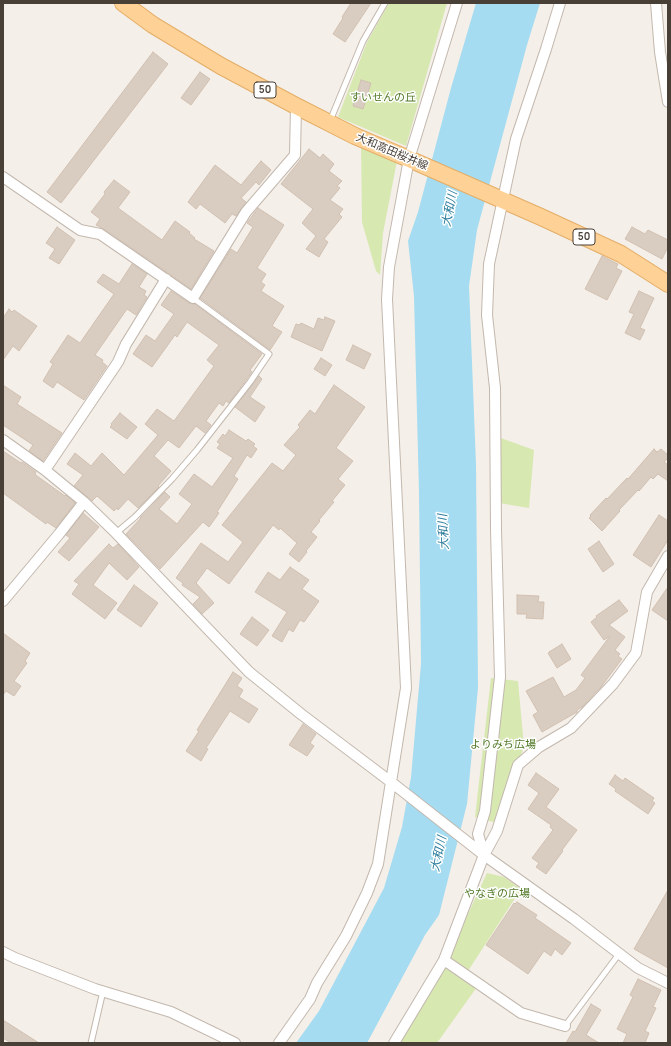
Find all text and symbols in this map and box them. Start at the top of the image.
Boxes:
road number: 50 [254,82,276,98]
park label: すいせんの丘 [350,91,416,105]
street label: 大和高田桜井線 [354,131,430,173]
water label: 大和川 [439,190,461,228]
road number: 50 [573,229,595,245]
water label: 大和川 [436,514,452,550]
park label: よりみち広場 [470,738,536,752]
water label: 大和川 [428,835,450,873]
park label: やなぎの広場 [464,887,530,901]

